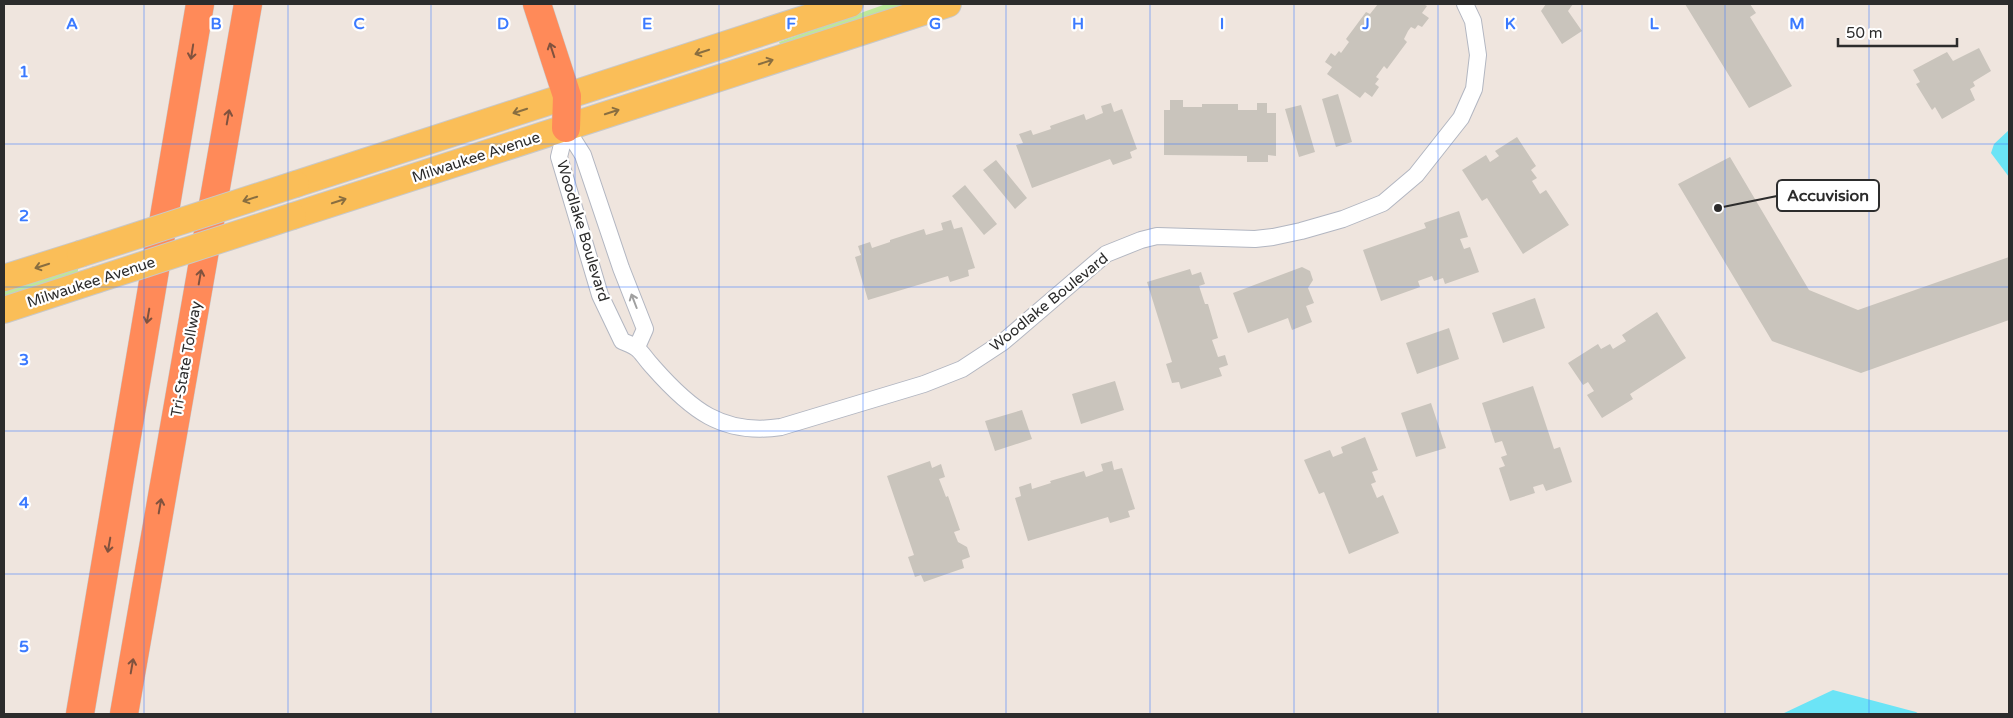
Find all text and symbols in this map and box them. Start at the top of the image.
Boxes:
text: A [66,14,78,34]
text: B [210,14,222,34]
text: C [353,14,365,34]
text: D [497,14,509,34]
text: E [642,14,652,34]
text: F [786,14,796,34]
text: G [929,14,941,34]
text: H [1072,14,1084,34]
text: I [1220,14,1224,34]
text: J [1361,14,1370,34]
text: K [1505,14,1516,34]
text: L [1649,14,1659,34]
text: M [1789,14,1805,34]
scale bar [1838,15,1957,47]
text: 50 m [1846,24,1883,42]
one-way arrow [547,42,556,58]
one-way arrow [187,44,197,60]
one-way arrow [695,48,710,57]
one-way arrow [758,57,774,67]
text: 1 [19,62,29,82]
one-way arrow [513,106,529,116]
one-way arrow [604,107,620,117]
one-way arrow [224,109,234,125]
street label: Milwaukee Avenue [410,128,542,186]
street label: Woodlake Boulevard [553,158,613,304]
callout: Accuvision [1777,180,1879,211]
text: Accuvision [1787,186,1869,206]
one-way arrow [242,194,258,204]
one-way arrow [331,196,347,206]
text: 2 [19,206,29,226]
street label: Woodlake Boulevard [986,249,1112,355]
street label: Milwaukee Avenue [25,253,157,311]
one-way arrow [35,262,50,271]
one-way arrow [196,269,206,285]
one-way arrow [629,294,638,310]
street label: Tri-State Tollway [167,300,205,418]
one-way arrow [142,307,152,323]
text: 3 [19,350,29,370]
text: 4 [19,493,29,513]
one-way arrow [156,498,166,514]
one-way arrow [103,536,113,552]
text: 5 [19,637,29,657]
one-way arrow [128,659,138,675]

